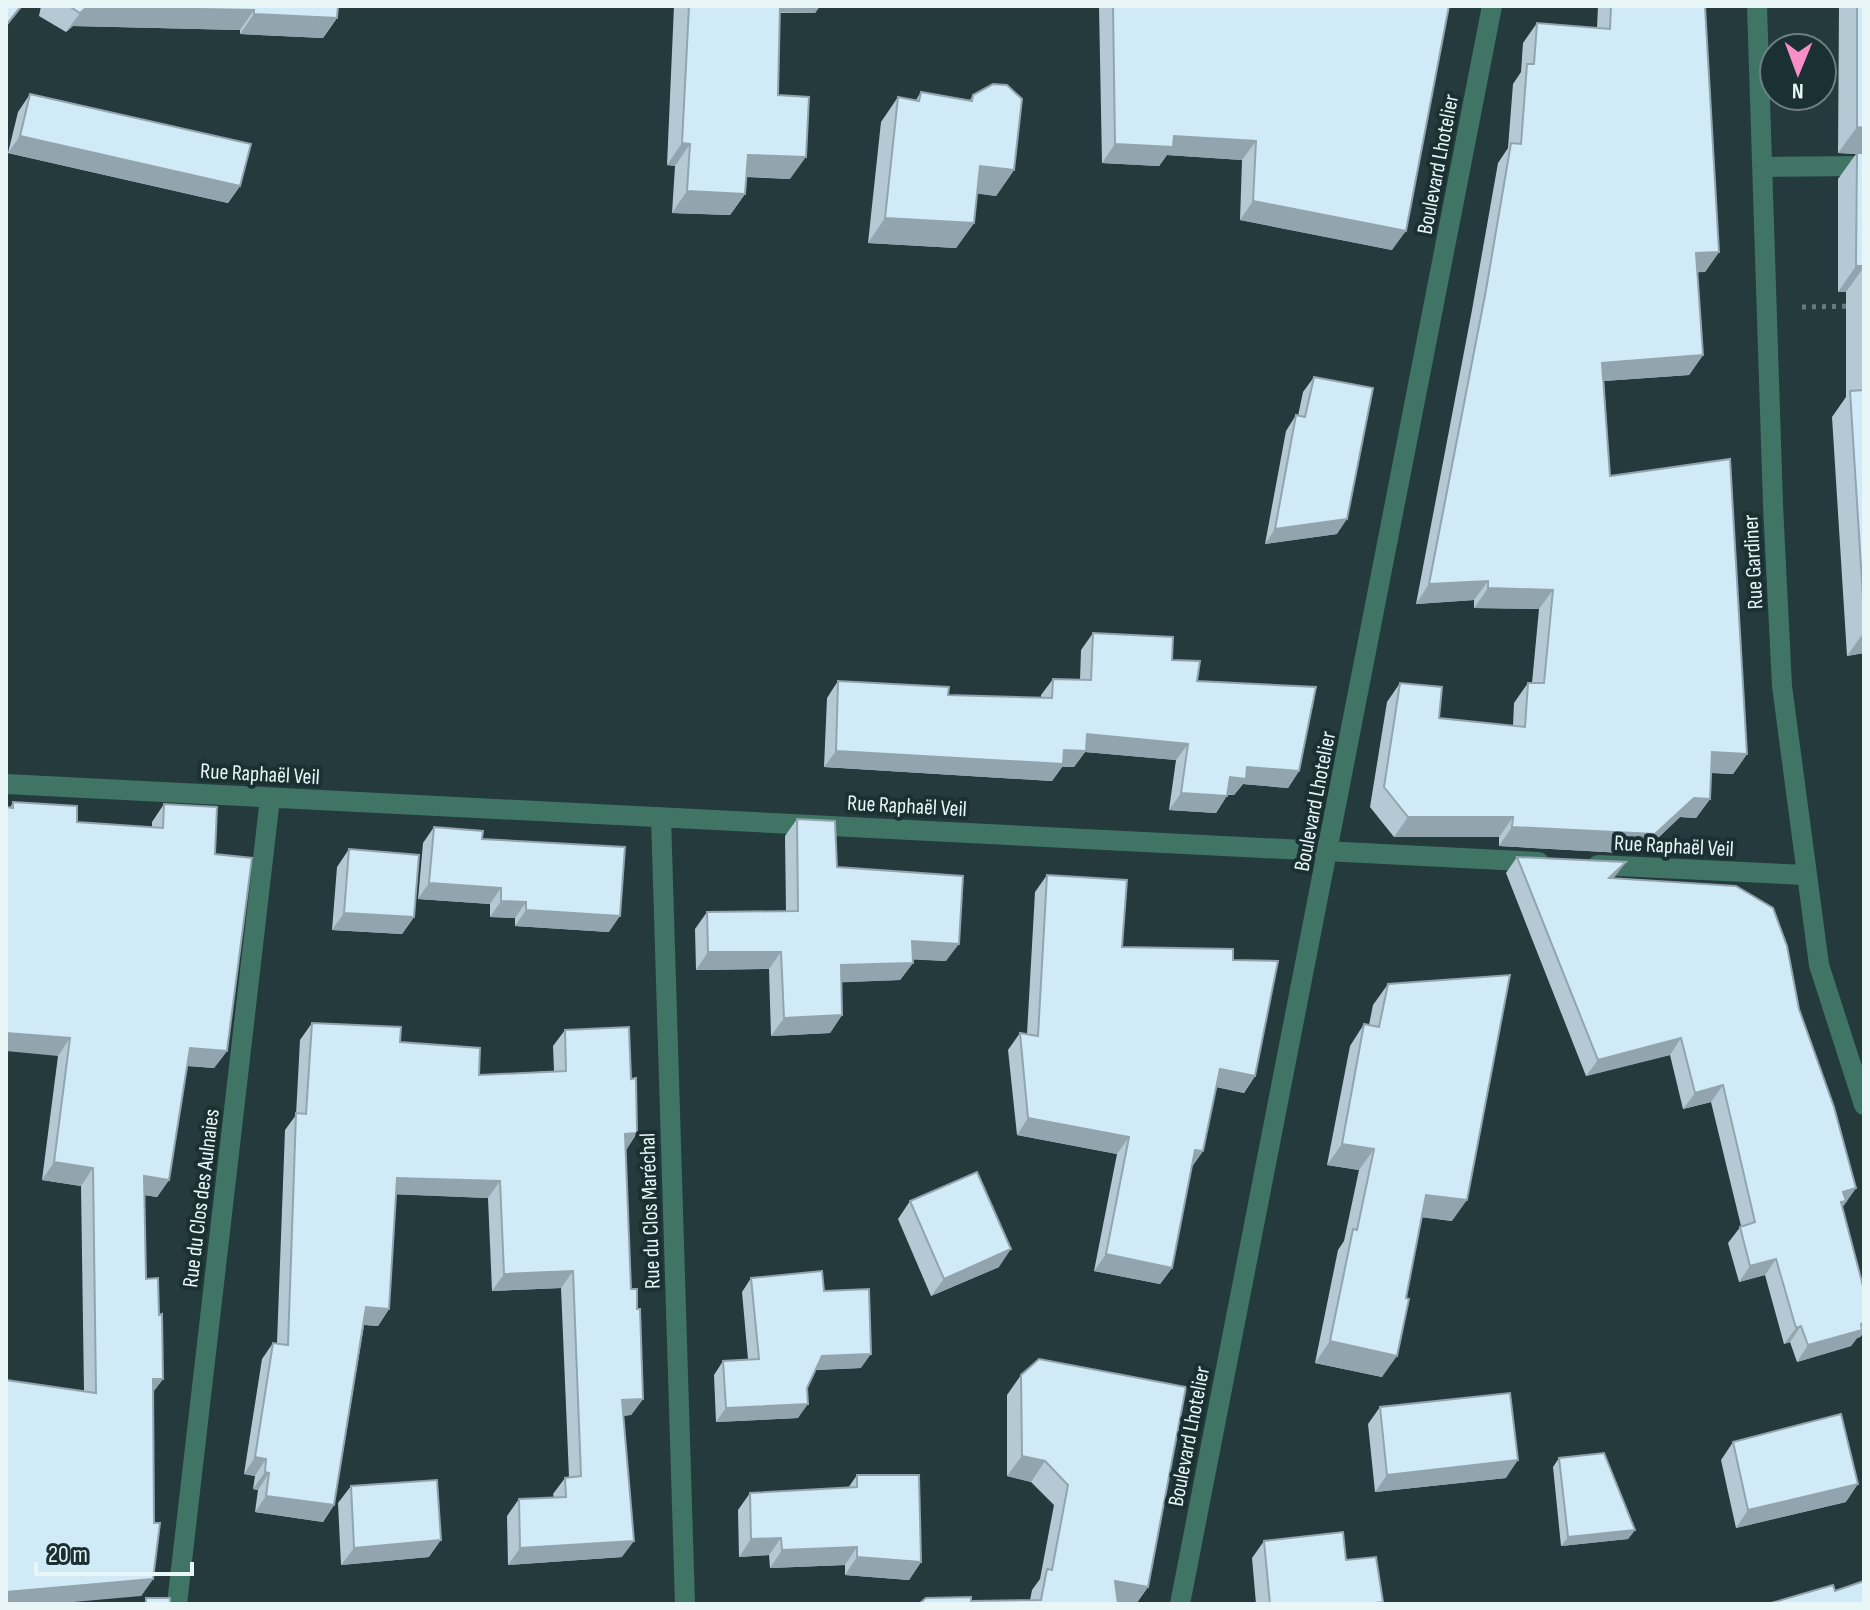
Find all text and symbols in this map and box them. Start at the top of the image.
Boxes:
north arrow [1758,32,1838,112]
text: N [1792,77,1804,104]
street label: Boulevard Lhotelier [1412,92,1465,237]
street label: Rue Gardiner [1738,514,1769,610]
street label: Boulevard Lhotelier [1289,729,1342,874]
street label: Rue Raphaël Veil [199,758,320,791]
street label: Rue Raphaël Veil [846,790,967,823]
street label: Rue Raphaël Veil [1613,830,1734,863]
street label: Rue du Clos des Aulnaies [177,1107,226,1289]
street label: Rue du Clos Maréchal [634,1133,667,1289]
street label: Boulevard Lhotelier [1163,1364,1216,1509]
scale bar [36,1526,192,1576]
text: 20 m [48,1540,88,1569]

